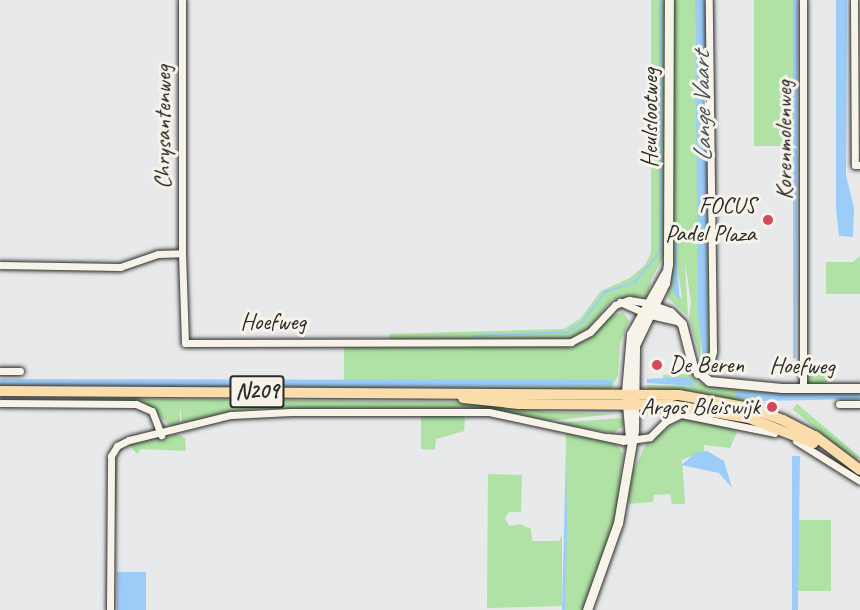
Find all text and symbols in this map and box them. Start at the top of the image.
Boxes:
water label: Lange Vaart [685,52,719,162]
street label: Chrysantenweg [149,65,177,189]
street label: Heulslootweg [636,68,664,168]
street label: Korenmolenweg [770,80,798,200]
place label: FOCUS Padel Plaza [665,192,756,248]
marker: FOCUS Padel Plaza [761,213,775,227]
street label: Hoefweg [240,308,306,336]
place label: De Beren [669,351,744,379]
street label: Hoefweg [769,351,835,381]
marker: De Beren [650,358,664,372]
road number: N209 [228,373,286,411]
place label: Argos Bleiswijk [641,393,760,421]
marker: Argos Bleiswijk [765,400,779,414]

